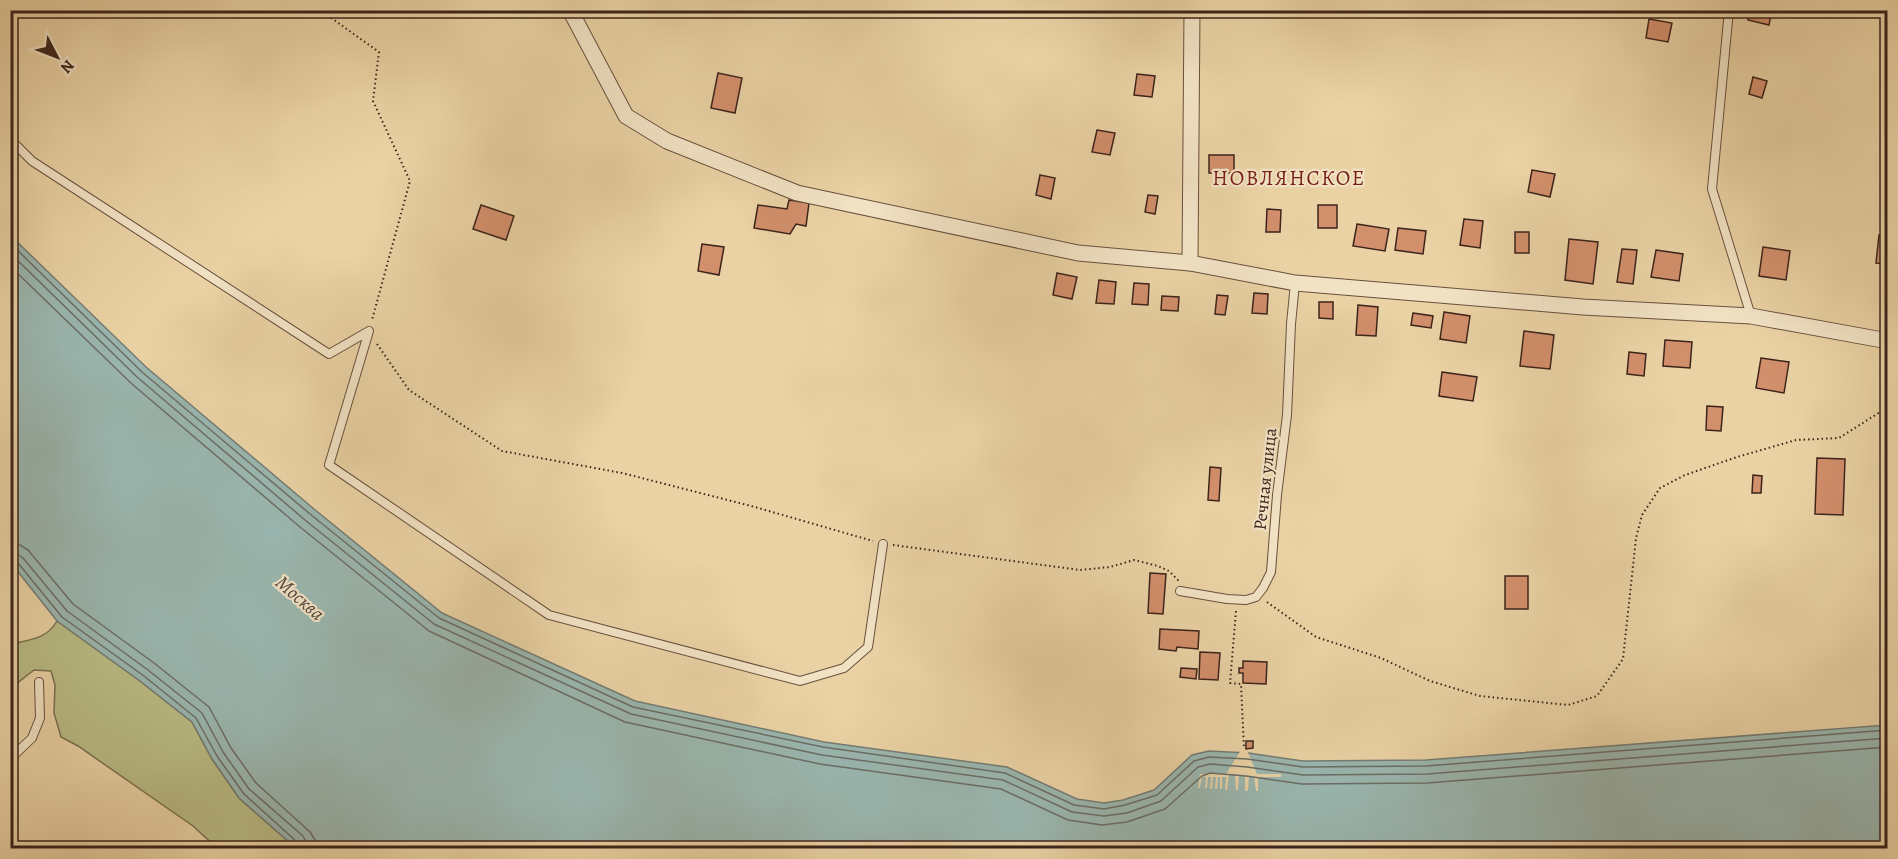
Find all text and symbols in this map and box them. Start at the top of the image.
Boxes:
north arrow [27,27,87,87]
text: N [55,55,79,78]
district label: НОВЛЯНСКОЕ [1212,164,1366,192]
street label: Речная улица [1248,426,1282,531]
water label: Москва [270,569,330,627]

